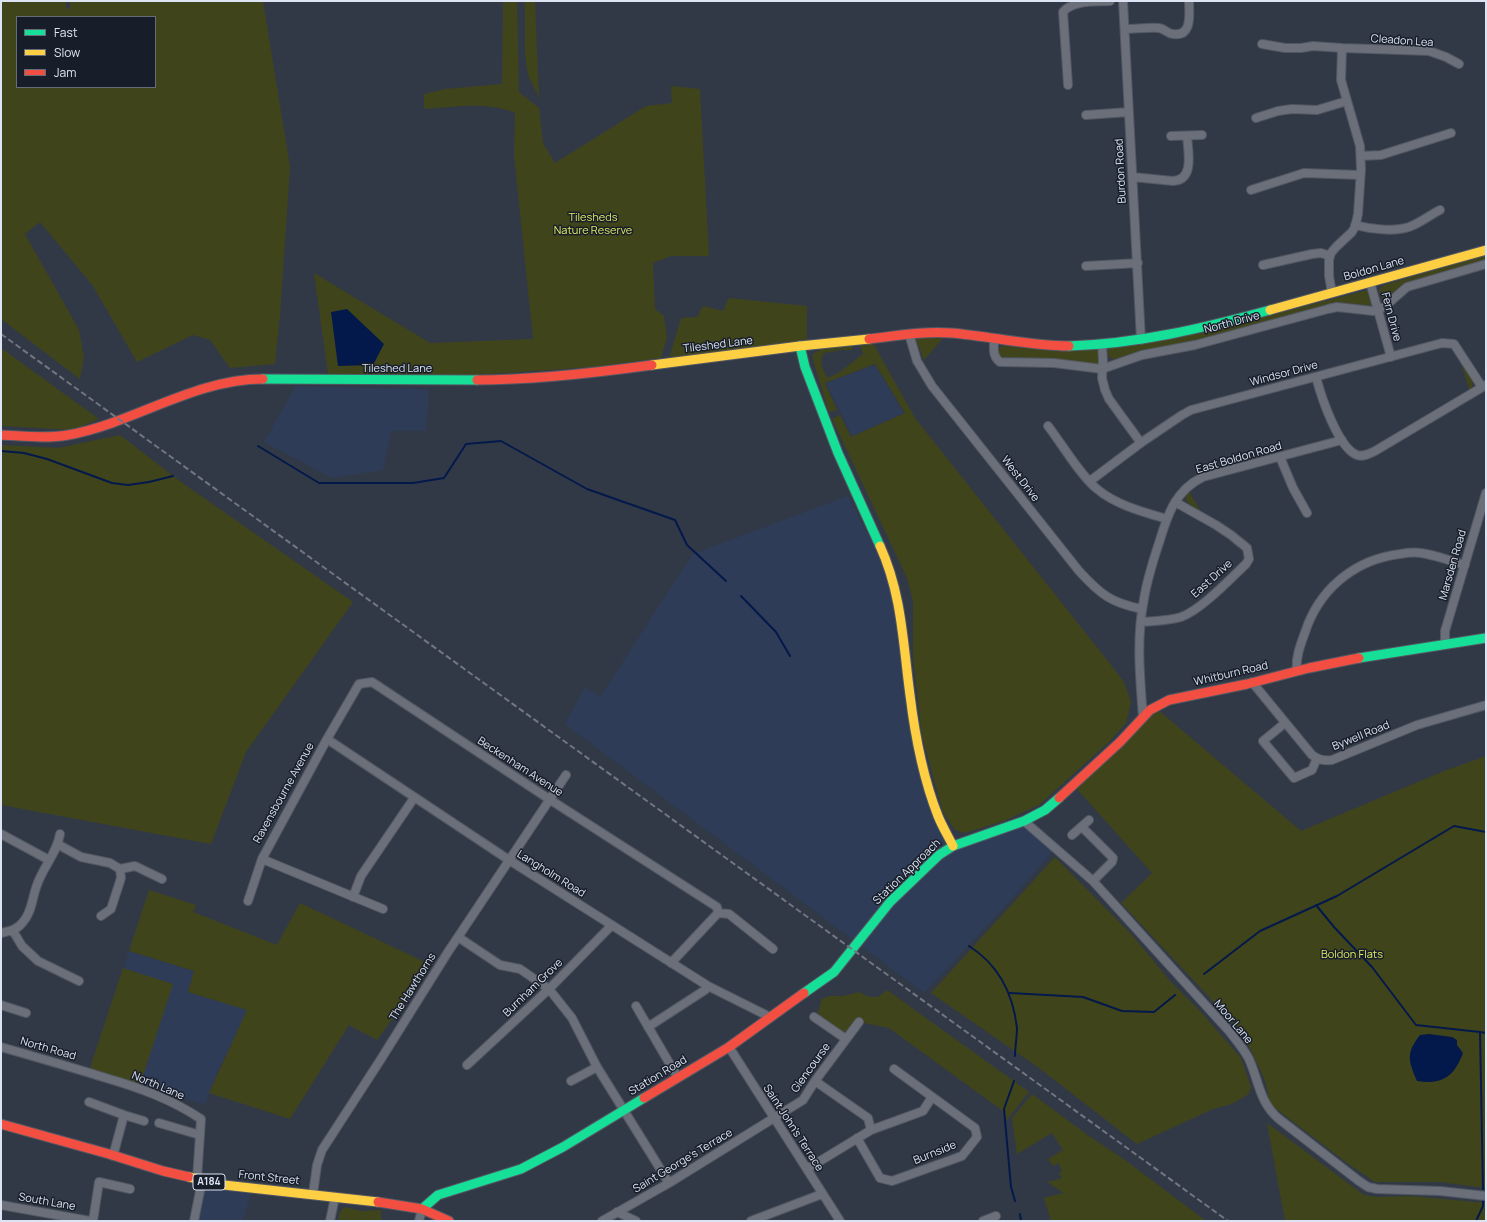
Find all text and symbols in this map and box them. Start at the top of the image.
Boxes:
legend [16,16,156,88]
text: Fast [54,24,78,41]
street label: Cleadon Lea [1370,32,1434,50]
text: Slow [54,44,80,61]
text: Jam [54,64,76,81]
street label: Burdon Road [1113,138,1129,204]
park label: Tilesheds Nature Reserve [554,211,632,237]
street label: Boldon Lane [1342,254,1406,284]
street label: Fern Drive [1378,291,1404,343]
street label: North Drive [1203,309,1261,337]
street label: Tileshed Lane [682,334,754,356]
street label: Windsor Drive [1249,359,1319,389]
street label: Tileshed Lane [362,362,432,376]
street label: East Boldon Road [1195,439,1283,477]
street label: West Drive [998,454,1042,504]
street label: Marsden Road [1437,528,1469,602]
street label: East Drive [1189,557,1235,601]
street label: Whitburn Road [1193,659,1269,689]
street label: Bywell Road [1330,719,1392,753]
street label: Beckenham Avenue [475,734,565,800]
street label: Ravensbourne Avenue [251,740,317,846]
street label: Station Approach [871,836,943,908]
street label: Langholm Road [514,848,588,900]
park label: Boldon Flats [1321,948,1383,962]
street label: The Hawthorns [387,951,439,1023]
street label: Burnham Grove [500,956,566,1020]
street label: Moor Lane [1211,997,1255,1047]
street label: North Road [19,1035,77,1063]
street label: Glencourse [789,1041,833,1095]
street label: Station Road [626,1053,690,1099]
street label: North Lane [130,1069,186,1103]
street label: Saint John's Terrace [760,1082,826,1174]
street label: Saint George's Terrace [631,1126,735,1196]
street label: Burnside [912,1138,958,1168]
street label: Front Street [238,1168,300,1188]
road number: A184 [193,1174,225,1190]
street label: South Lane [17,1190,77,1214]

